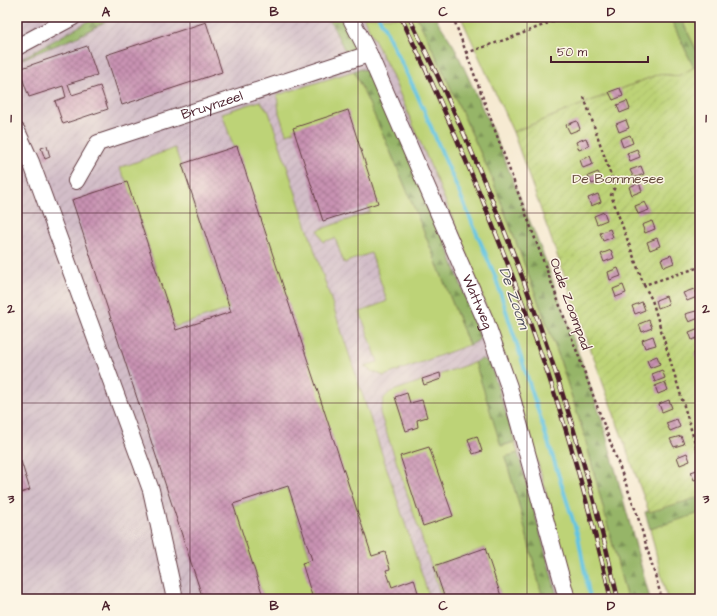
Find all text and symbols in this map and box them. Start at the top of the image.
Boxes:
text: A [102,3,111,21]
text: B [269,3,279,21]
text: C [438,3,448,21]
text: D [607,3,616,21]
scale bar [551,38,648,64]
text: 50 m [557,44,588,61]
street label: Bruynzeel [179,86,246,125]
text: 1 [10,109,12,127]
text: 1 [705,109,707,127]
park label: De Bommesee [572,169,664,189]
street label: Oude Zoompad [544,255,596,353]
water label: De Zoom [494,264,535,333]
street label: Wattweg [456,271,498,332]
text: 2 [6,300,15,318]
text: 2 [701,300,710,318]
text: 3 [7,490,15,508]
text: 3 [702,490,710,508]
text: A [102,597,111,615]
text: B [269,597,279,615]
text: C [438,597,448,615]
text: D [607,597,616,615]

